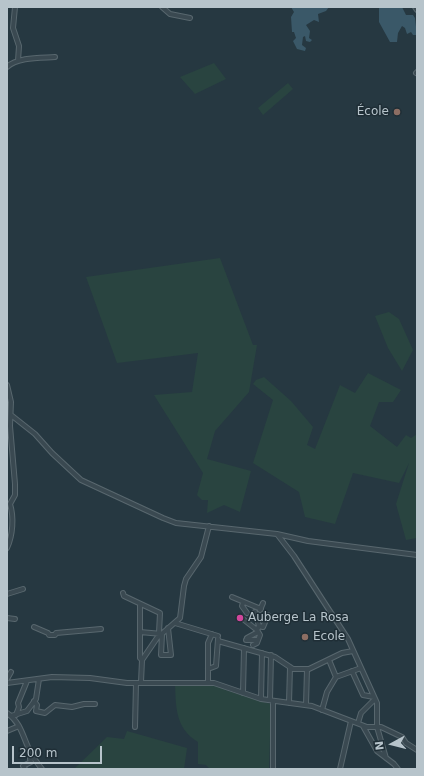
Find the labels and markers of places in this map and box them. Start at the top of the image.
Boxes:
place label: École [357,105,389,119]
marker: École [392,107,402,117]
place label: Auberge La Rosa [248,611,349,625]
marker: Auberge La Rosa [235,613,245,623]
place label: Ecole [313,630,345,644]
marker: Ecole [300,632,310,642]

